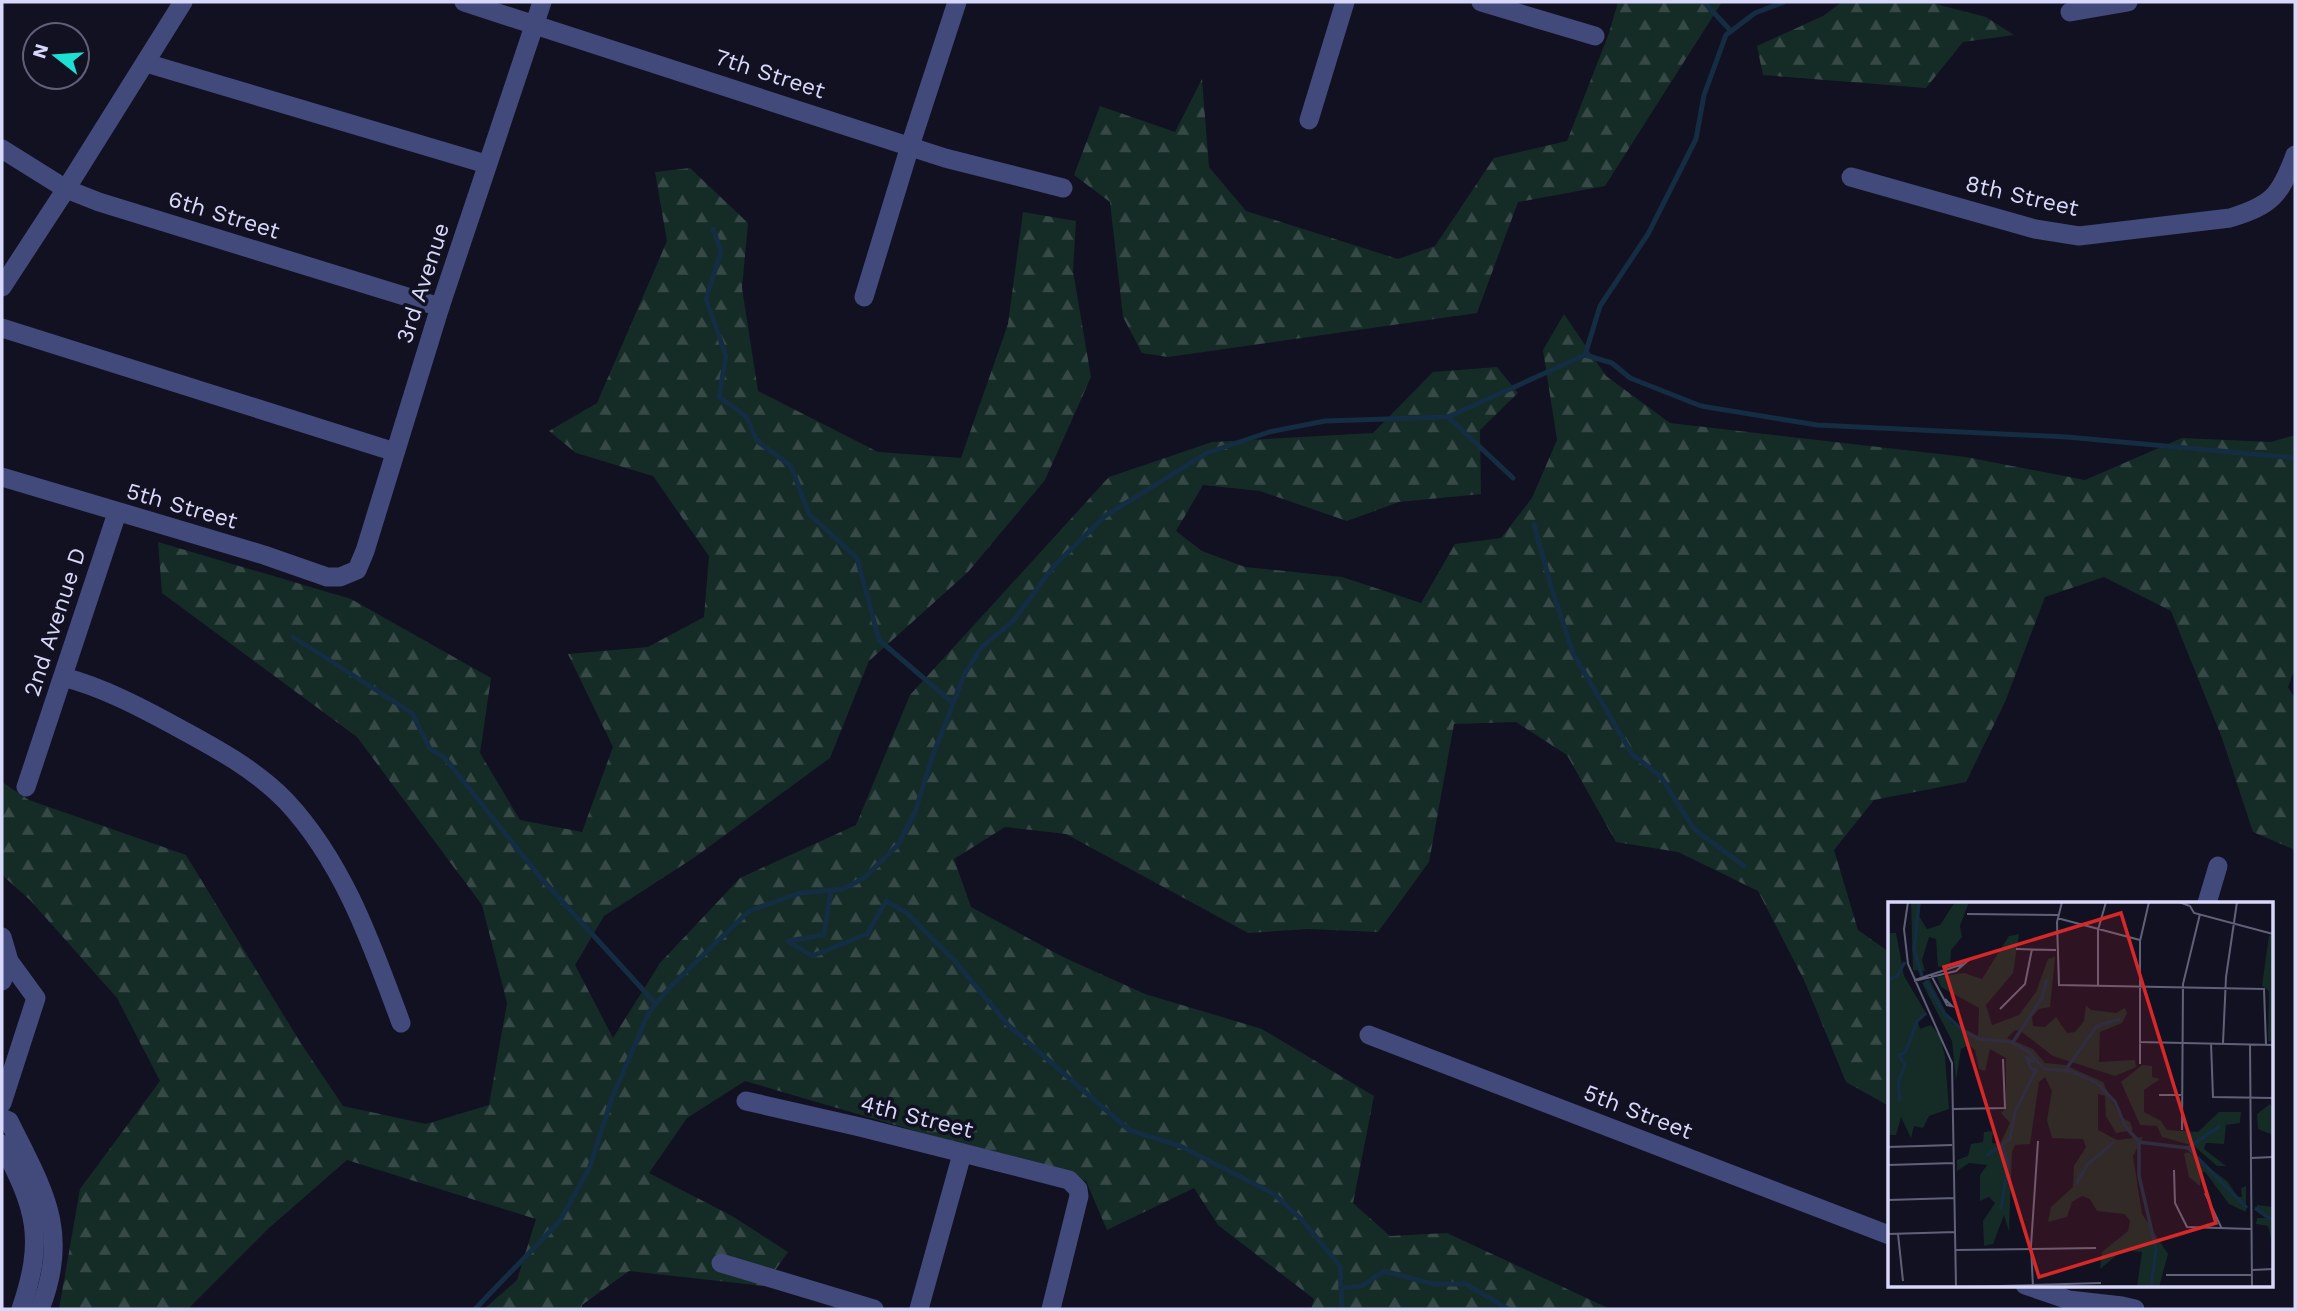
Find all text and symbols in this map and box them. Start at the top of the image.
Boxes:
north arrow [21,21,91,91]
text: N [27,41,53,61]
street label: 7th Street [712,44,829,105]
street label: 8th Street [1963,170,2081,222]
street label: 6th Street [165,185,283,245]
street label: 3rd Avenue [391,219,455,347]
street label: 5th Street [123,477,241,535]
street label: 2nd Avenue D [18,544,92,700]
inset map [1888,902,2272,1286]
street label: 5th Street [1580,1079,1697,1145]
street label: 4th Street [858,1090,976,1144]

